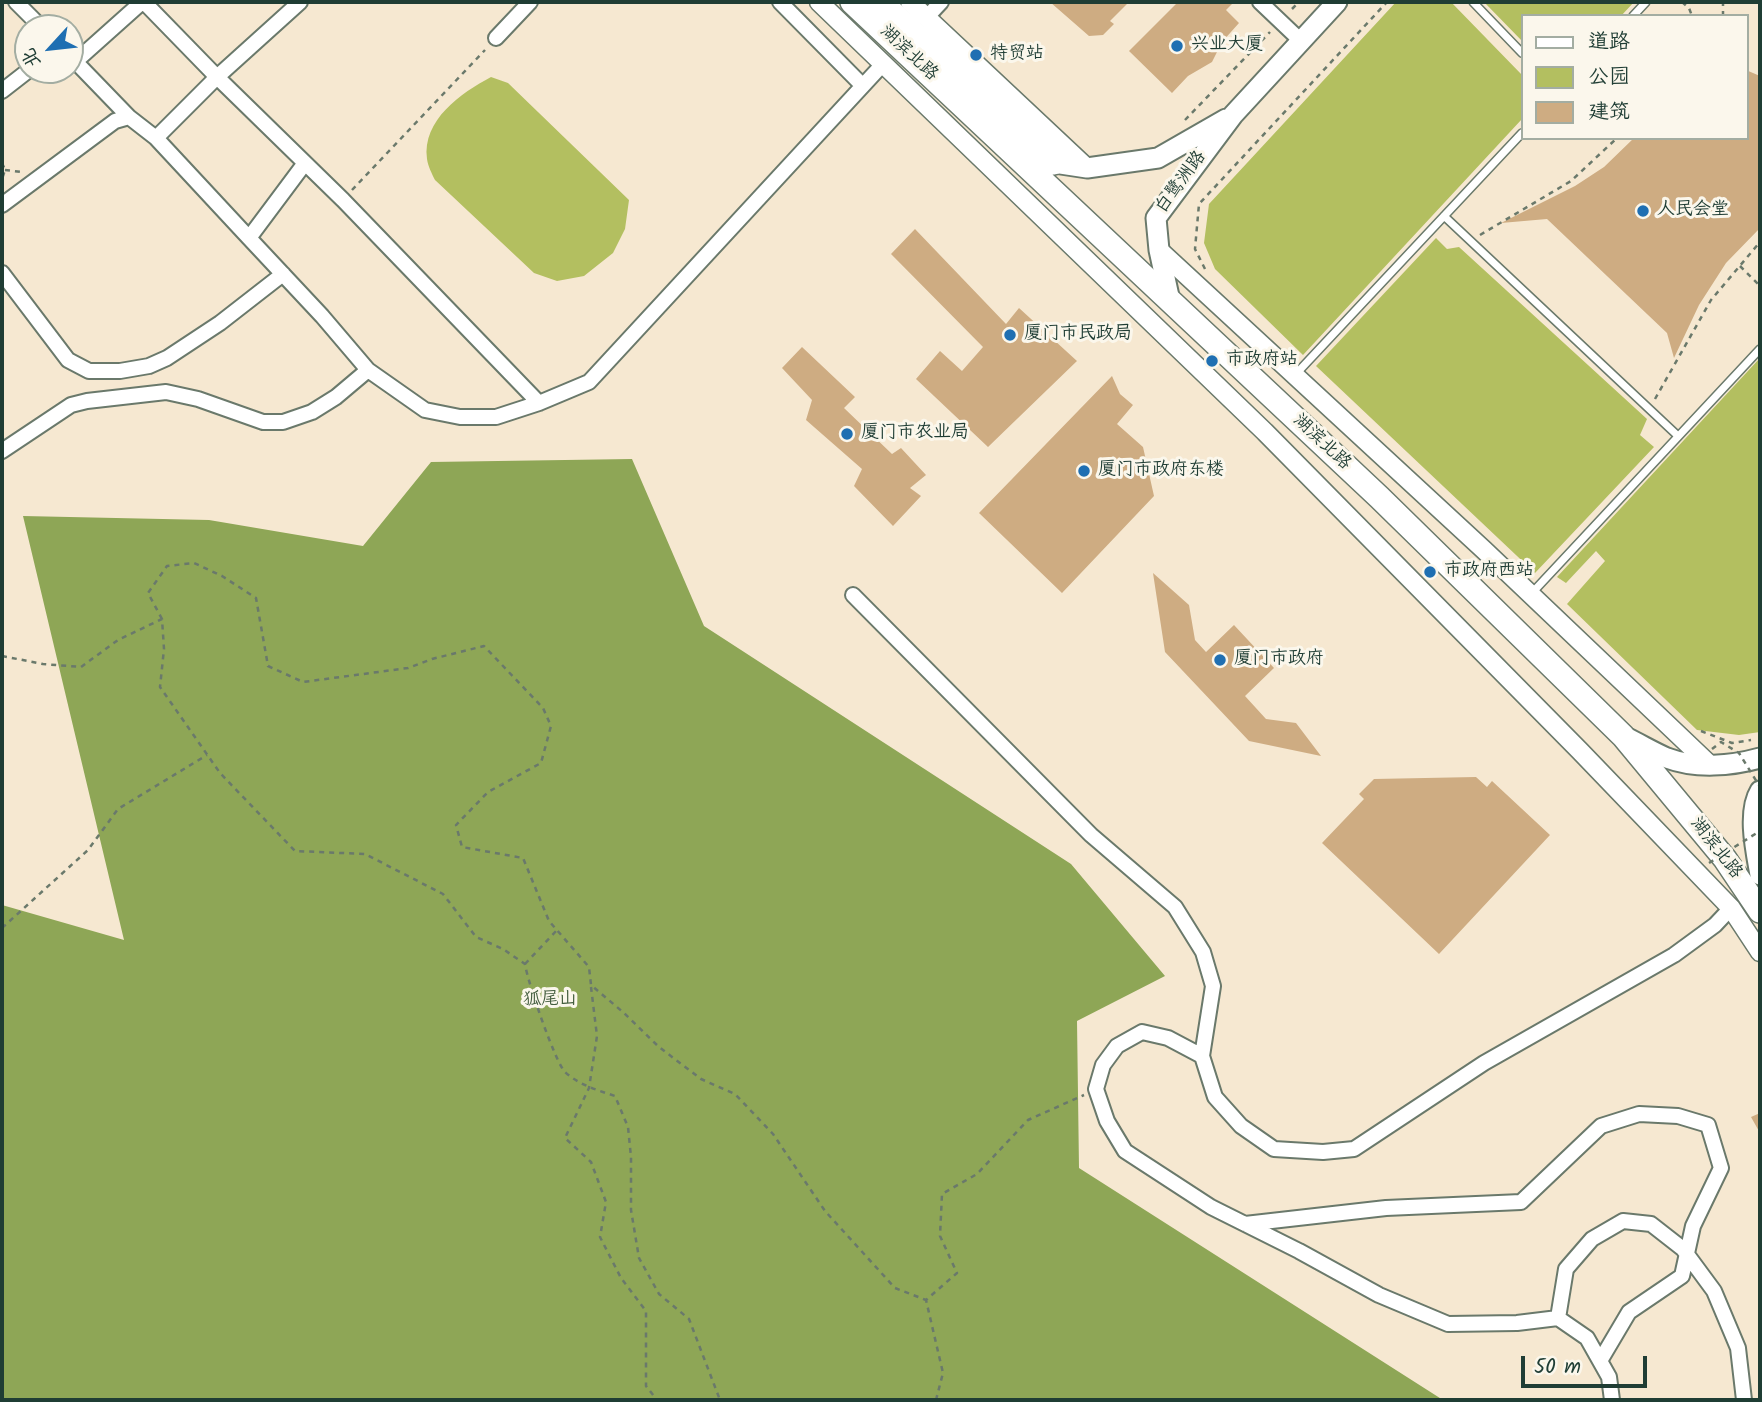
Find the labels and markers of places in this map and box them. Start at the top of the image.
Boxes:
place label: 兴业大厦 [1191,35,1263,57]
marker: 兴业大厦 [1169,38,1185,54]
place label: 特贸站 [990,44,1044,66]
marker: 特贸站 [968,47,984,63]
place label: 人民会堂 [1657,200,1729,222]
marker: 人民会堂 [1635,203,1651,219]
place label: 厦门市民政局 [1024,324,1132,346]
marker: 厦门市民政局 [1002,327,1018,343]
place label: 市政府站 [1226,350,1298,372]
marker: 市政府站 [1204,353,1220,369]
place label: 厦门市农业局 [861,423,969,445]
marker: 厦门市农业局 [839,426,855,442]
place label: 厦门市政府东楼 [1098,460,1224,482]
marker: 厦门市政府东楼 [1076,463,1092,479]
place label: 市政府西站 [1444,561,1534,583]
marker: 市政府西站 [1422,564,1438,580]
place label: 厦门市政府 [1234,649,1324,671]
marker: 厦门市政府 [1212,652,1228,668]

